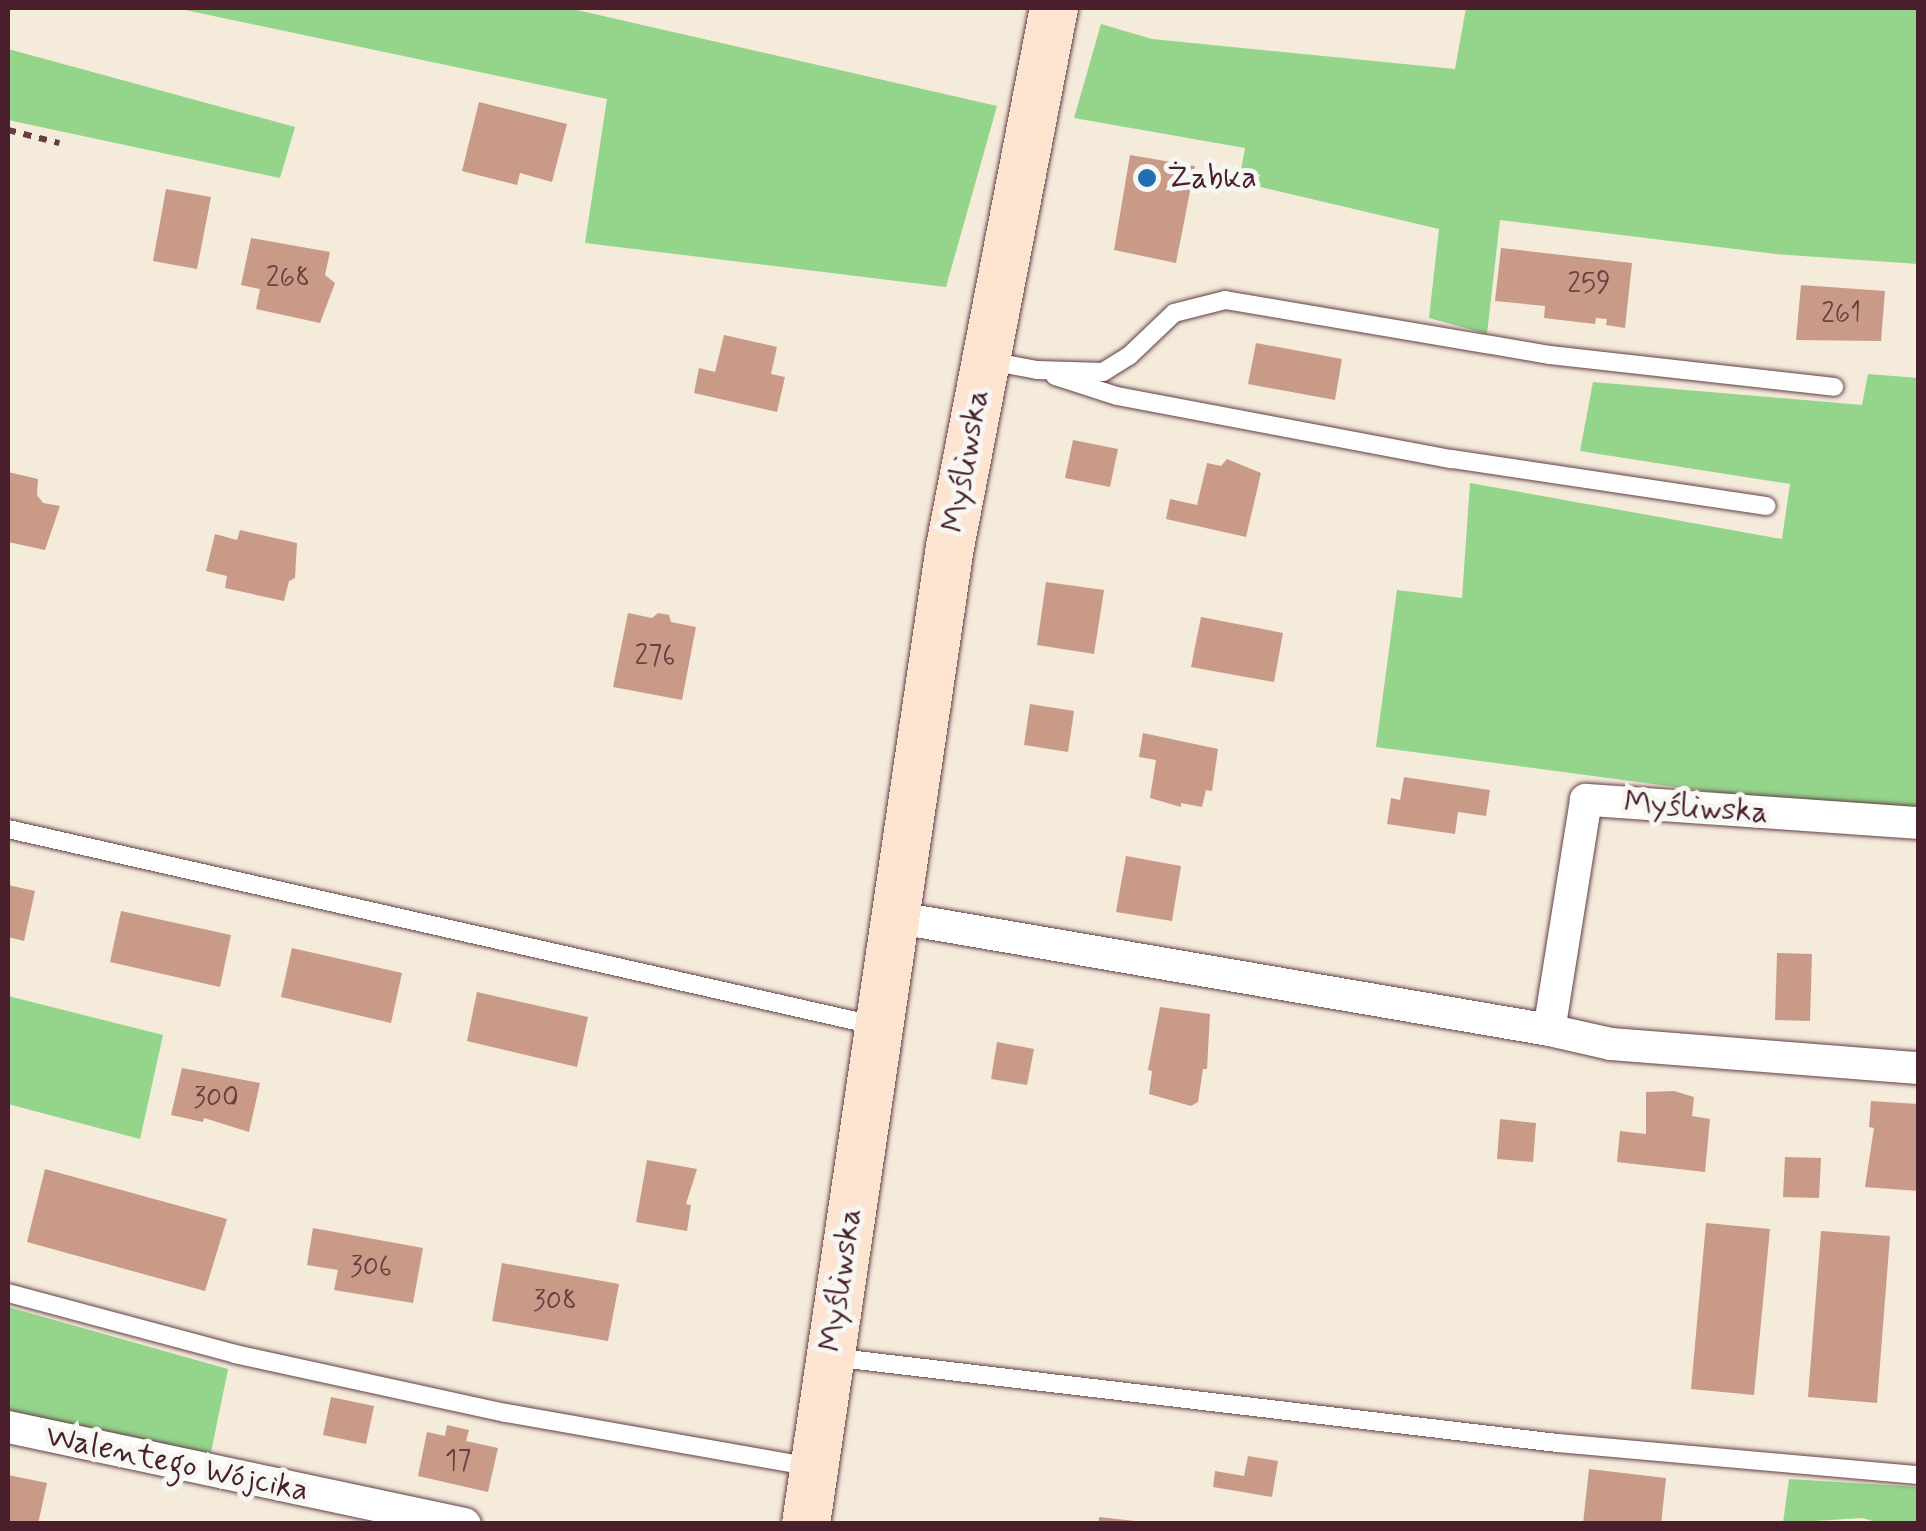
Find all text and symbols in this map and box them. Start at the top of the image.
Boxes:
place label: Żabka [1167,159,1257,197]
marker: Żabka [1136,167,1158,189]
house number: 268 [266,262,310,296]
house number: 259 [1567,268,1611,302]
house number: 261 [1821,298,1861,332]
street label: Myśliwska [935,386,997,536]
house number: 276 [635,640,675,674]
street label: Myśliwska [1623,784,1769,832]
house number: 300 [193,1082,239,1116]
street label: Myśliwska [812,1206,870,1354]
house number: 306 [350,1251,392,1285]
house number: 308 [533,1285,577,1319]
street label: Walentego Wójcika [41,1417,313,1511]
house number: 17 [445,1445,471,1479]

